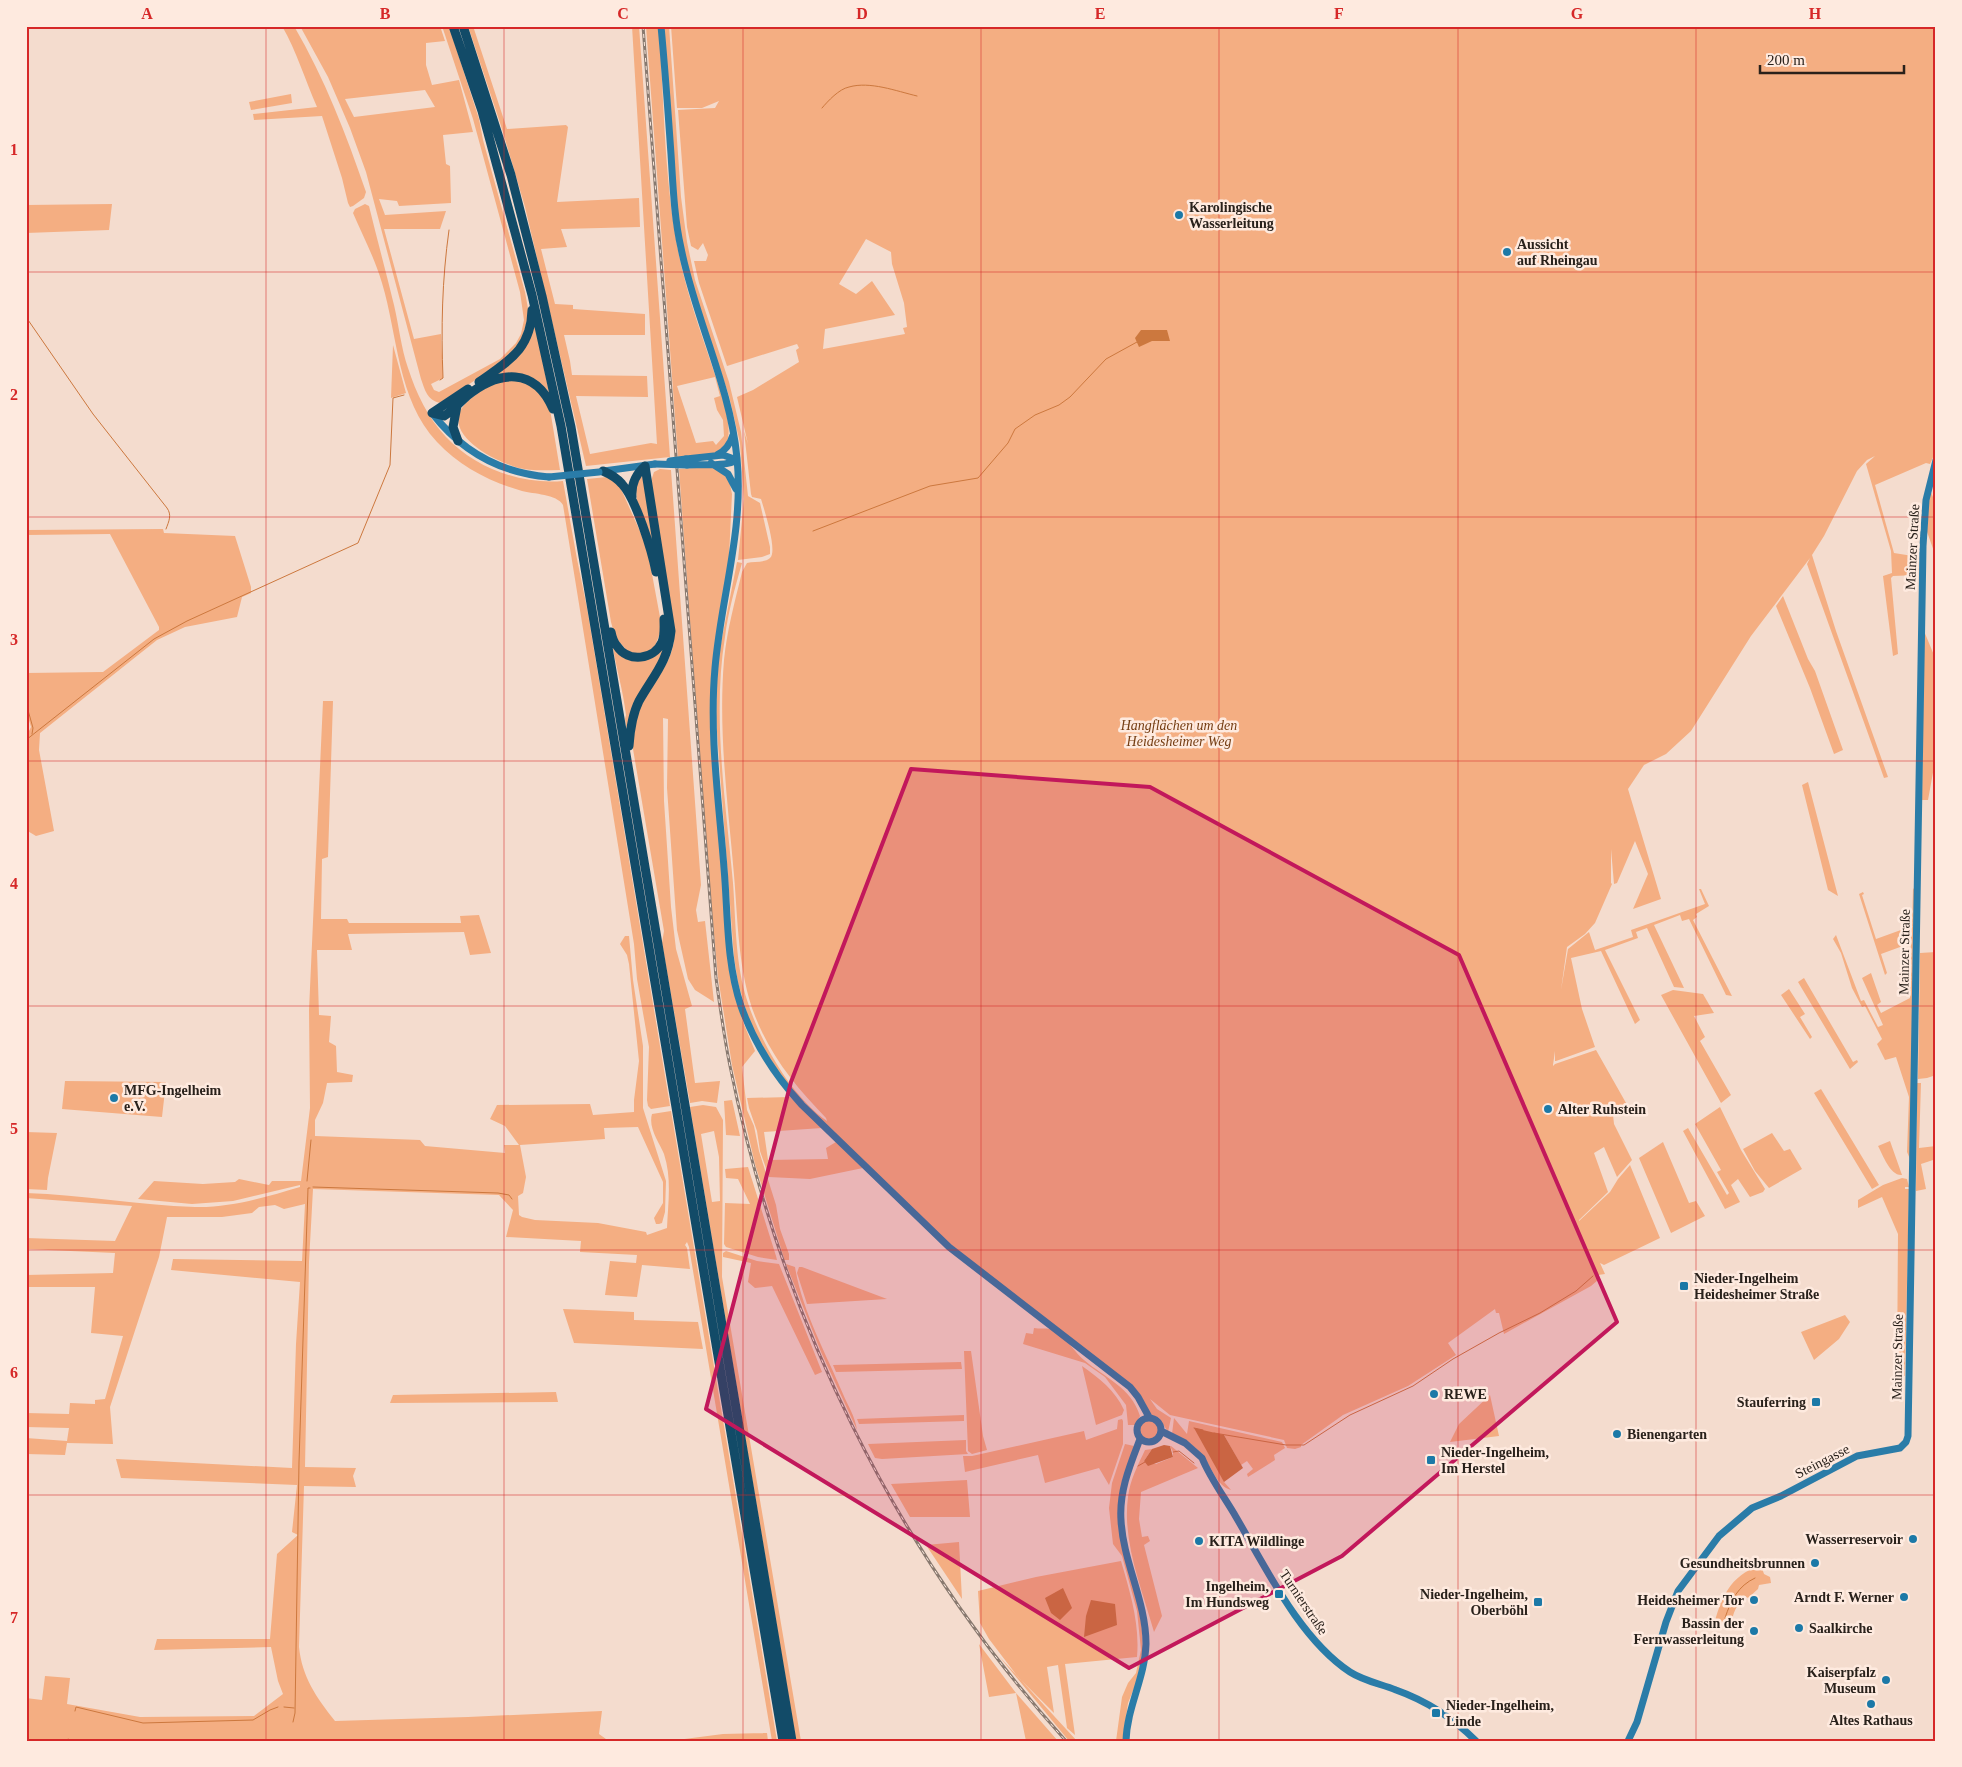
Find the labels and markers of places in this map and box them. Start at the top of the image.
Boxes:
place label: Karolingische Wasserleitung [1189,200,1274,231]
marker: Karolingische Wasserleitung [1173,209,1185,221]
place label: Aussicht auf Rheingau [1517,237,1598,268]
marker: Aussicht auf Rheingau [1501,246,1513,258]
place label: MFG-Ingelheim e.V. [124,1083,222,1114]
marker: MFG-Ingelheim e.V. [108,1092,120,1104]
place label: Alter Ruhstein [1558,1102,1646,1117]
marker: Alter Ruhstein [1542,1103,1554,1115]
place label: Nieder-Ingelheim Heidesheimer Straße [1694,1271,1819,1302]
marker: Nieder-Ingelheim Heidesheimer Straße [1678,1280,1690,1292]
place label: REWE [1444,1387,1487,1402]
marker: REWE [1428,1388,1440,1400]
place label: Stauferring [1737,1395,1806,1410]
marker: Stauferring [1810,1396,1822,1408]
place label: Bienengarten [1627,1427,1707,1442]
marker: Bienengarten [1611,1428,1623,1440]
place label: Nieder-Ingelheim, Im Herstel [1441,1445,1549,1476]
marker: Nieder-Ingelheim, Im Herstel [1425,1454,1437,1466]
place label: Wasserreservoir [1805,1532,1903,1547]
marker: Wasserreservoir [1907,1533,1919,1545]
place label: KITA Wildlinge [1209,1534,1304,1549]
marker: KITA Wildlinge [1193,1535,1205,1547]
place label: Gesundheitsbrunnen [1680,1556,1805,1571]
marker: Gesundheitsbrunnen [1809,1557,1821,1569]
place label: Ingelheim, Im Hundsweg [1185,1579,1269,1610]
place label: Nieder-Ingelheim, Oberböhl [1420,1587,1528,1618]
marker: Ingelheim, Im Hundsweg [1273,1588,1285,1600]
place label: Arndt F. Werner [1794,1590,1894,1605]
marker: Arndt F. Werner [1898,1591,1910,1603]
place label: Heidesheimer Tor [1637,1593,1744,1608]
marker: Heidesheimer Tor [1748,1594,1760,1606]
marker: Nieder-Ingelheim, Oberböhl [1532,1596,1544,1608]
place label: Bassin der Fernwasserleitung [1634,1616,1744,1647]
place label: Saalkirche [1809,1621,1873,1636]
marker: Saalkirche [1793,1622,1805,1634]
marker: Bassin der Fernwasserleitung [1748,1625,1760,1637]
place label: Kaiserpfalz Museum [1807,1665,1876,1696]
marker: Kaiserpfalz Museum [1880,1674,1892,1686]
place label: Nieder-Ingelheim, Linde [1446,1698,1554,1729]
marker: Altes Rathaus [1865,1698,1877,1710]
marker: Nieder-Ingelheim, Linde [1430,1707,1442,1719]
place label: Altes Rathaus [1829,1713,1913,1728]

